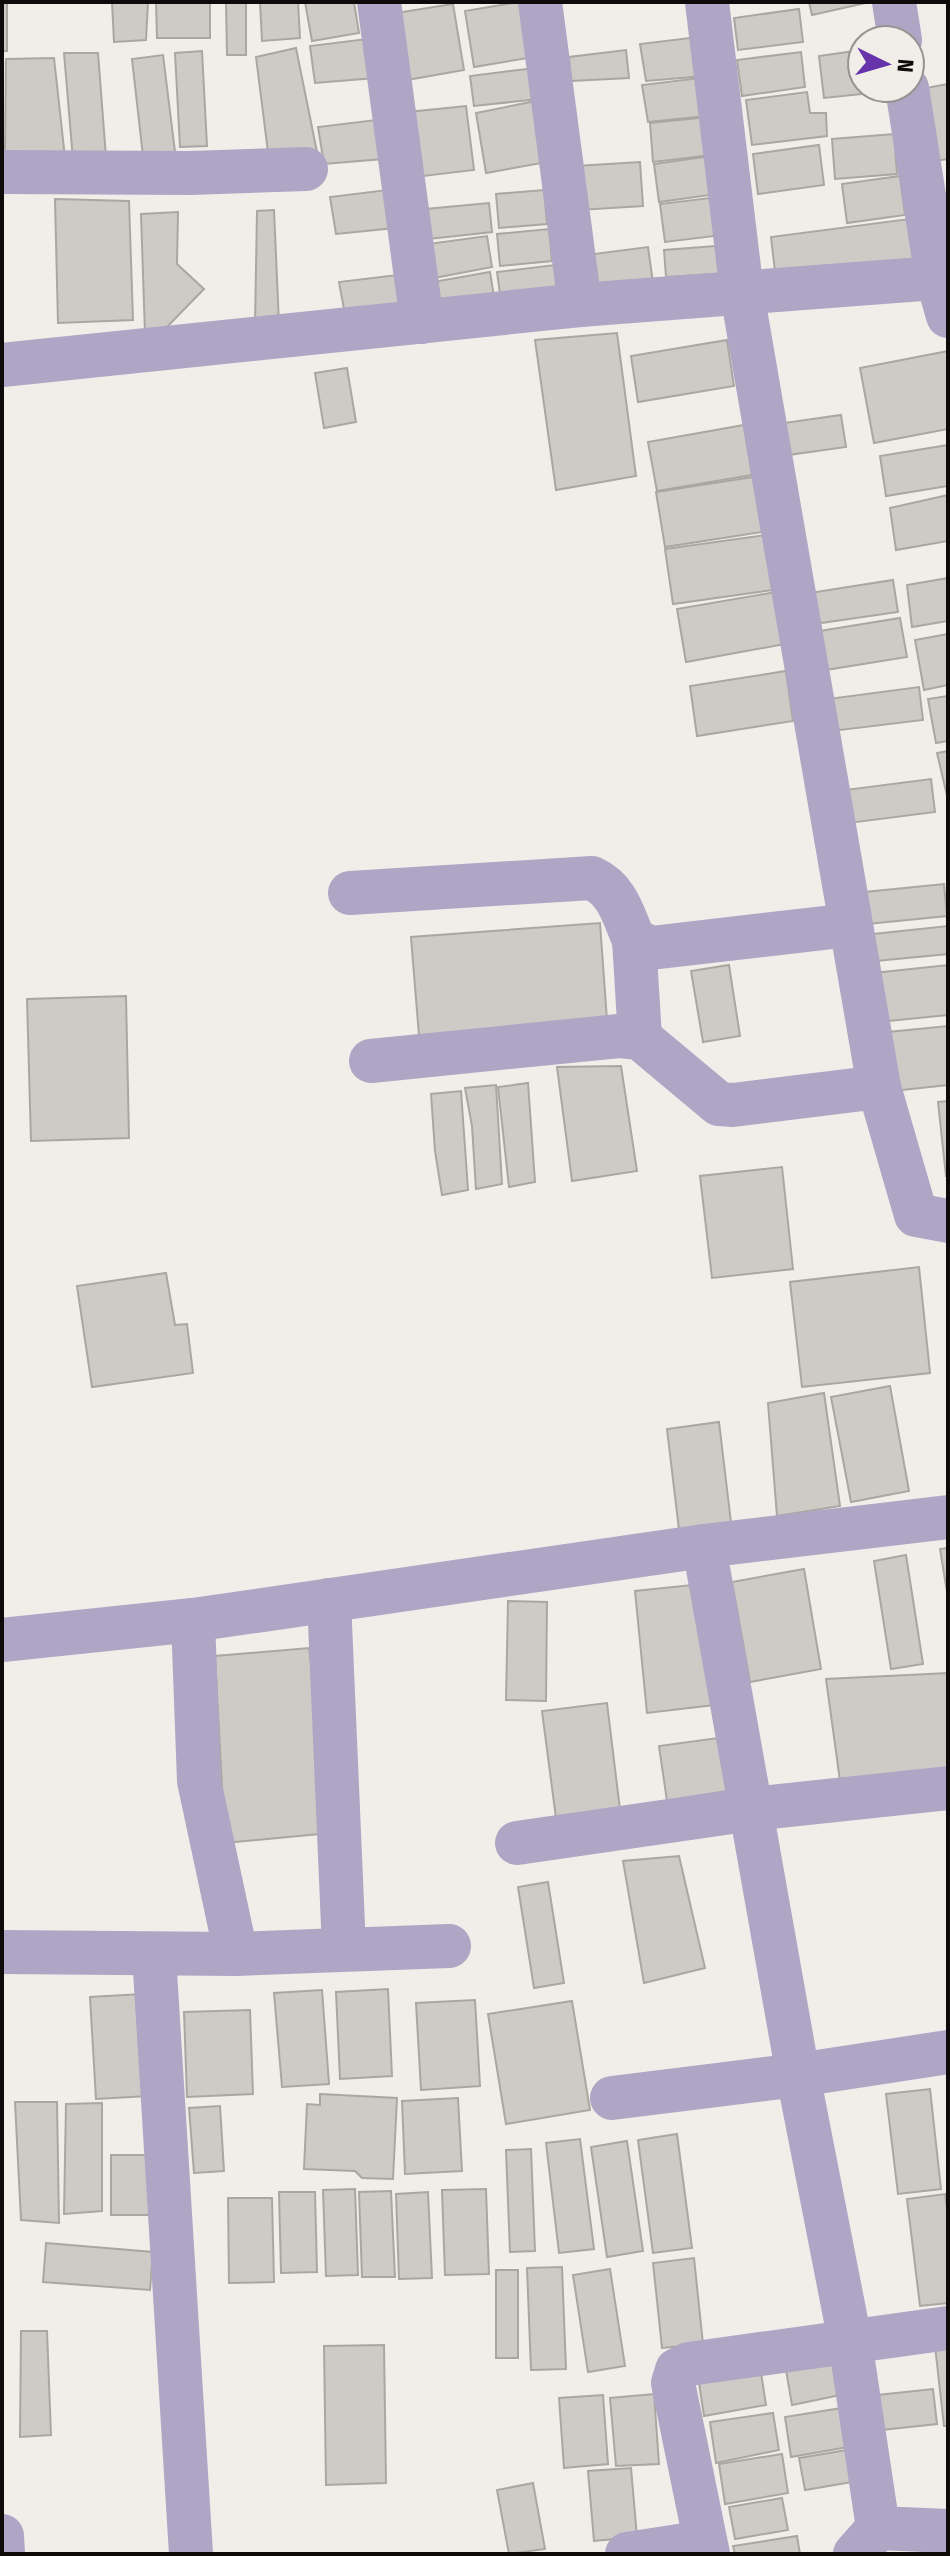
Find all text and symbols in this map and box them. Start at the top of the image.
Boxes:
north arrow [846,24,926,104]
text: N [891,58,919,73]

